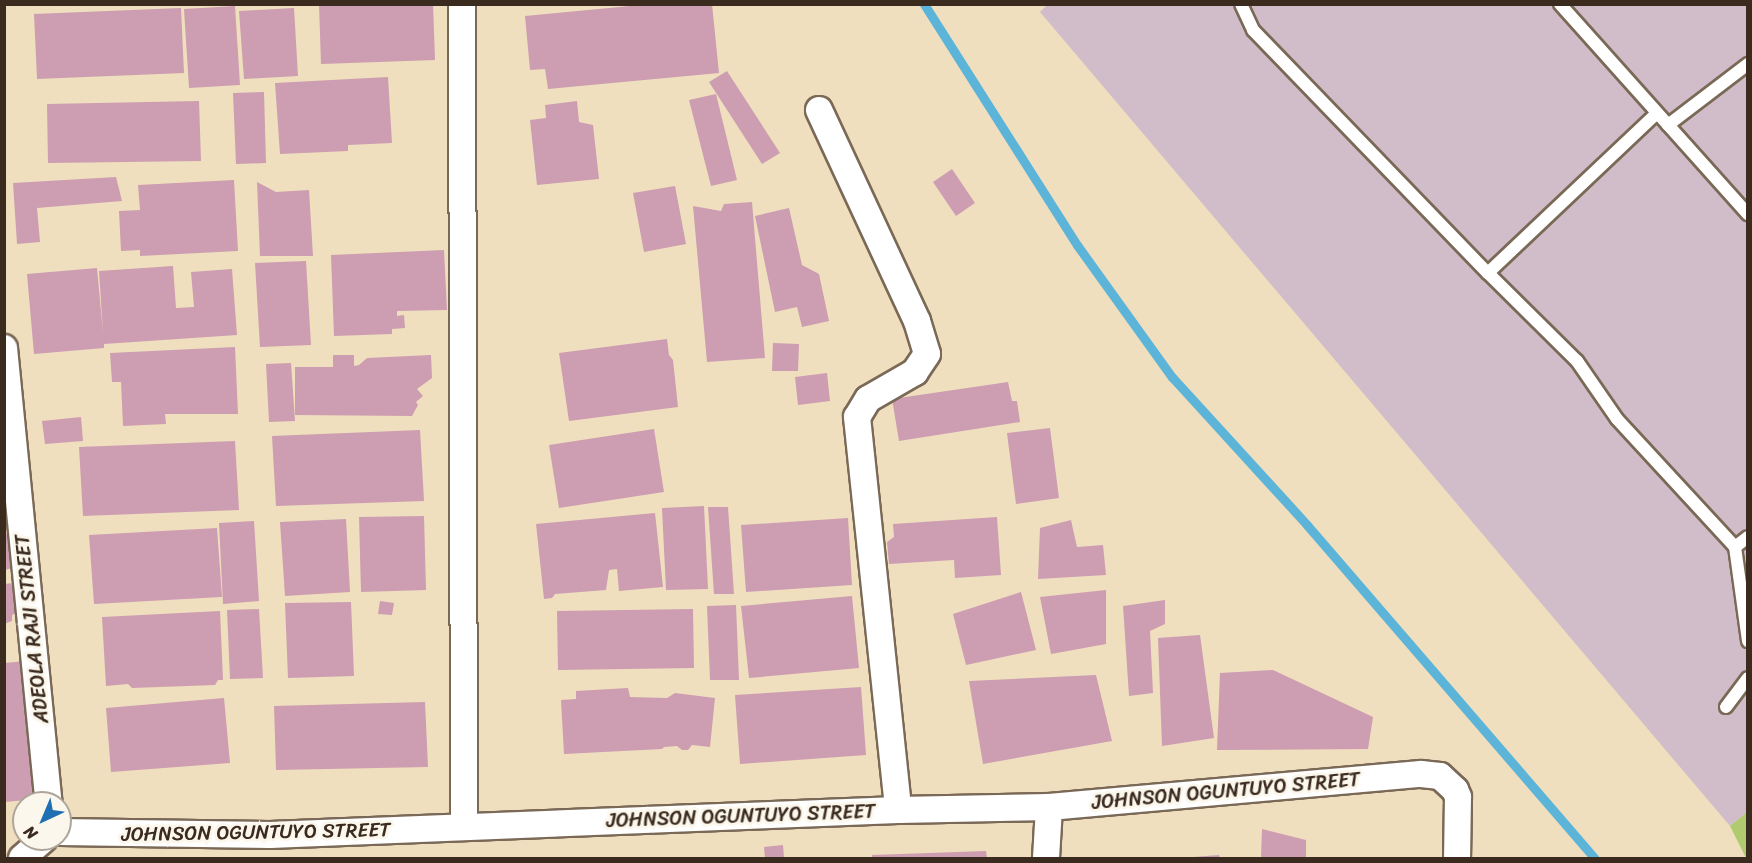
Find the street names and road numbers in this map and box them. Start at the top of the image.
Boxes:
street label: ADEOLA RAJI STREET [10,533,54,725]
street label: JOHNSON OGUNTUYO STREET [1091,767,1361,815]
street label: JOHNSON OGUNTUYO STREET [607,799,875,833]
street label: JOHNSON OGUNTUYO STREET [122,818,390,846]

